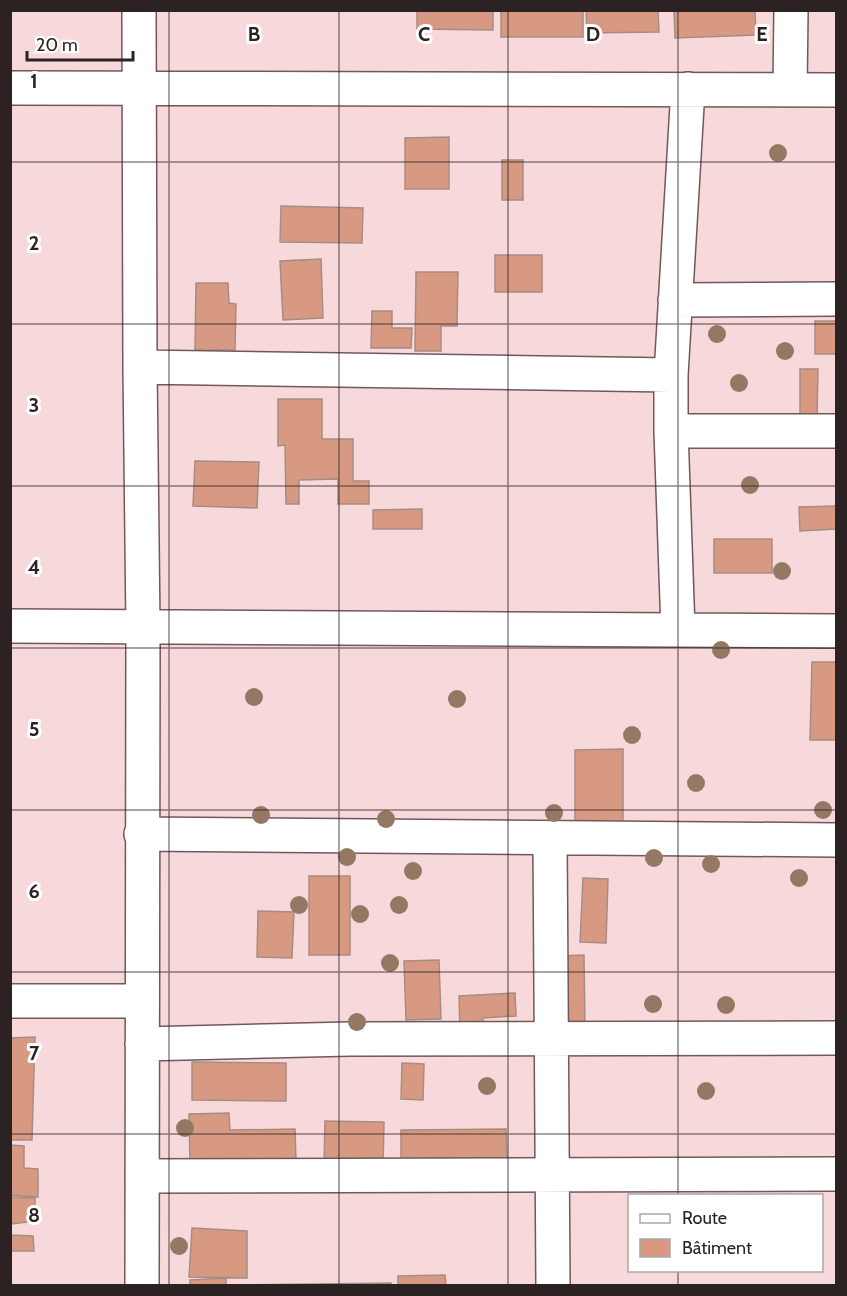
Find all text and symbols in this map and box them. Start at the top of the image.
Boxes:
text: B [248,22,260,46]
text: C [418,22,430,46]
text: D [586,22,600,46]
text: E [756,22,768,46]
scale bar [27,24,134,62]
text: 20 m [36,34,78,56]
text: 1 [30,69,38,93]
text: 2 [29,231,39,255]
text: 3 [29,393,39,417]
text: 4 [28,555,40,579]
text: 5 [29,717,39,741]
text: 6 [28,879,40,903]
text: 7 [29,1041,40,1065]
legend [628,1194,823,1272]
text: 8 [28,1203,40,1227]
text: Route [682,1207,727,1229]
text: Bâtiment [682,1237,752,1259]

